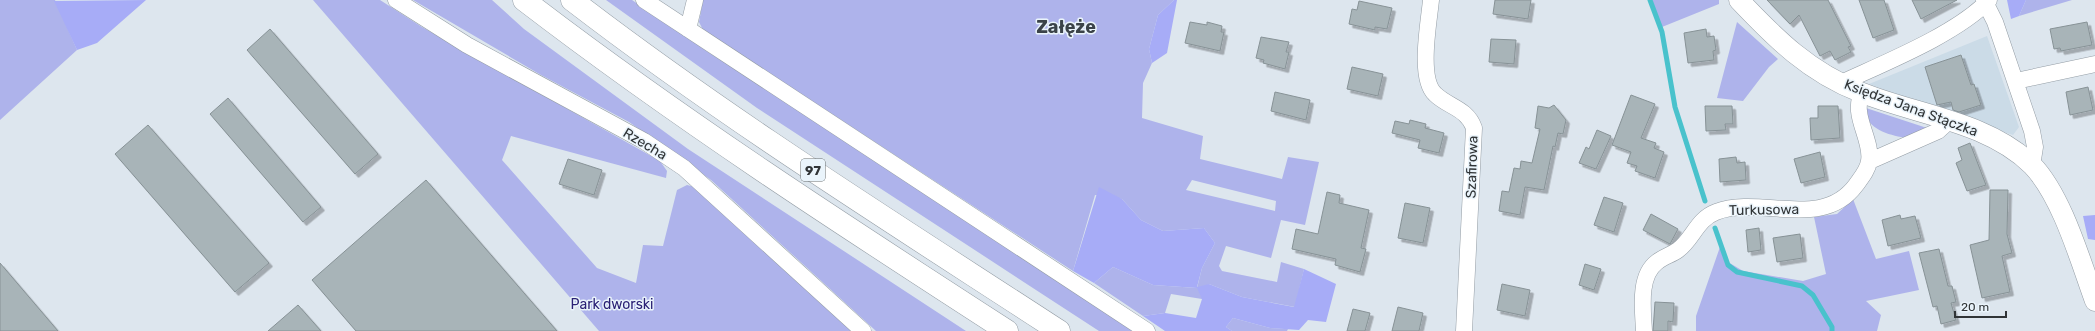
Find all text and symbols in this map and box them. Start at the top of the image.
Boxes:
district label: Załęże [1036,16,1096,38]
street label: Księdza Jana Stączka [1842,76,1980,140]
street label: Rzecha [620,124,670,164]
street label: Szafirowa [1462,135,1482,199]
road number: 97 [801,159,825,181]
street label: Turkusowa [1729,201,1799,219]
scale bar [1955,293,2006,319]
park label: Park dworski [571,296,653,313]
text: 20 m [1961,300,1989,314]

